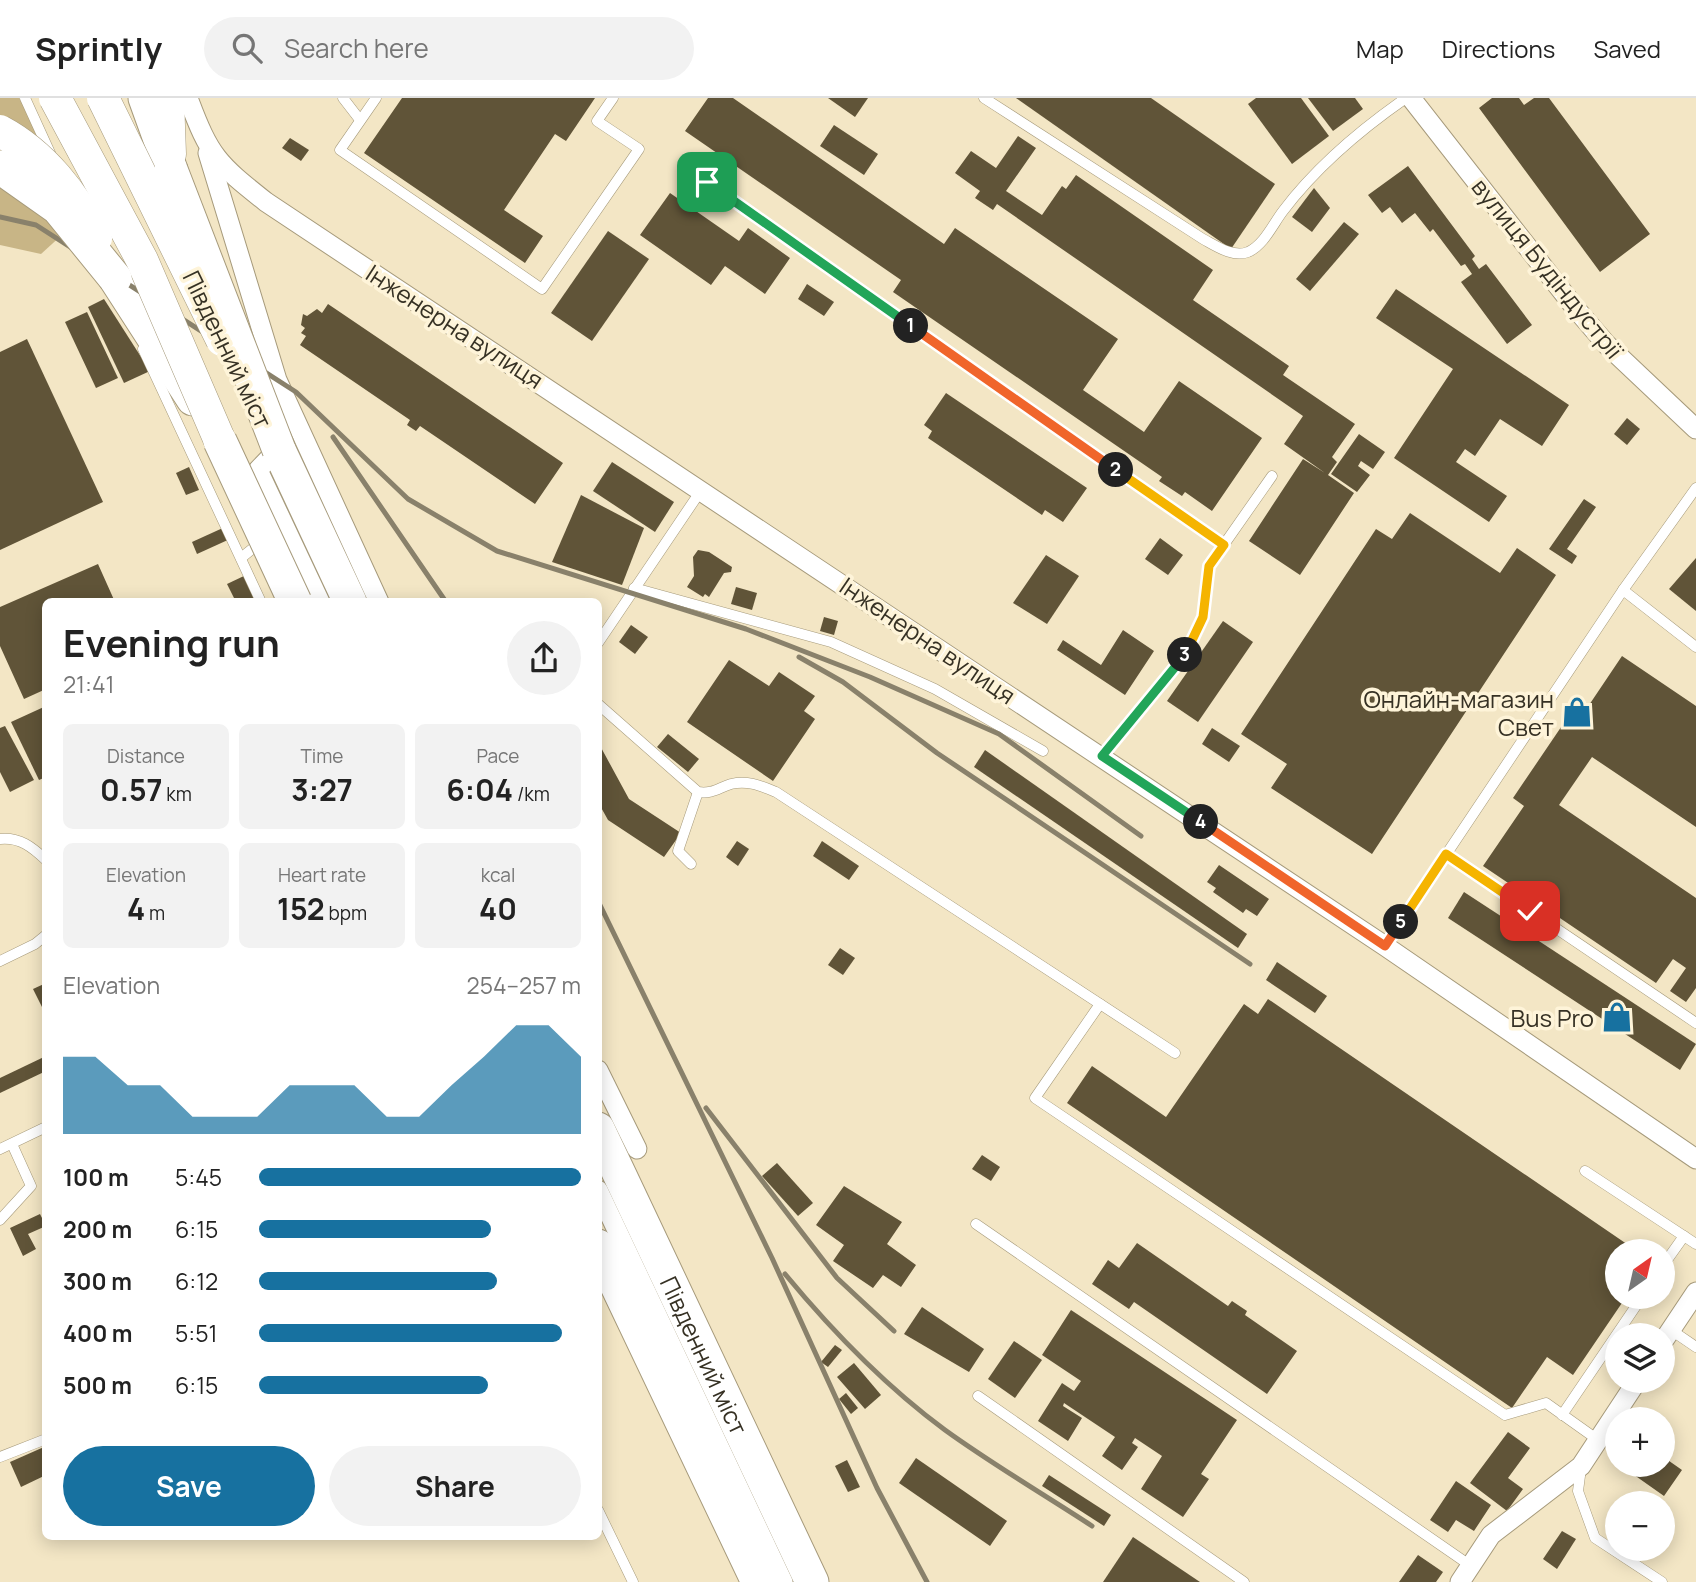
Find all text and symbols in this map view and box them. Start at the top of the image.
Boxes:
search box [204,17,694,80]
text: Sprintly [35,26,162,71]
icon: search [228,29,266,67]
text: Search here [284,30,429,66]
text: Map [1356,32,1404,65]
text: Directions [1442,32,1555,65]
text: Saved [1593,32,1661,65]
pin [677,152,737,212]
icon: arrive [688,163,726,201]
street label: вулиця Будіндустрії [1465,171,1632,366]
street label: Інженерна вулиця [360,256,550,396]
street label: Південний міст [176,265,280,433]
pin: 1 [894,308,928,344]
text: 1 [906,312,915,338]
pin: 2 [1098,452,1134,488]
text: 2 [1110,456,1121,482]
street label: Інженерна вулиця [834,569,1022,711]
text: Evening run [63,616,280,668]
button: share [507,621,581,695]
pin: 3 [1168,638,1202,672]
text: 3 [1179,641,1190,667]
text: 21:41 [63,668,115,700]
place label: Онлайн-магазин Свет [1363,682,1554,743]
shop icon: Онлайн-магазин Свет [1560,695,1594,729]
text: Distance [107,743,185,769]
text: Time [301,743,343,769]
text: Pace [477,743,519,769]
text: 0.57 [100,769,163,810]
text: 3:27 [291,769,353,810]
text: 6:04 [446,769,513,810]
text: km [163,781,192,807]
text: /km [513,781,550,807]
pin: 4 [1184,804,1218,840]
text: 4 [1195,808,1206,834]
text: Elevation [106,862,186,888]
text: Heart rate [278,862,366,888]
text: kcal [481,862,515,888]
pin [1500,881,1560,941]
text: 4 [127,888,145,929]
text: 152 [277,888,325,929]
text: 40 [479,888,517,929]
icon: check [1511,892,1549,930]
text: m [145,900,165,926]
text: bpm [325,900,367,926]
pin: 5 [1384,904,1418,940]
text: 5 [1395,908,1406,934]
text: Elevation [63,969,160,1001]
text: 254–257 m [467,969,581,1001]
shop icon: Bus Pro [1600,1000,1634,1034]
place label: Bus Pro [1511,1001,1594,1034]
text: 100 m [63,1161,129,1193]
text: 5:45 [175,1161,222,1193]
text: 200 m [63,1213,132,1245]
text: 6:15 [175,1213,218,1245]
north arrow [1605,1239,1675,1309]
map controls [1605,1239,1675,1561]
text: 300 m [63,1265,132,1297]
text: 6:12 [175,1265,218,1297]
street label: Південний міст [653,1271,756,1440]
text: 400 m [63,1317,133,1349]
text: 5:51 [175,1317,217,1349]
button: layers [1605,1323,1675,1393]
text: 500 m [63,1369,132,1401]
text: 6:15 [175,1369,218,1401]
button: + [1605,1407,1675,1477]
button: Save [63,1446,315,1526]
button: Share [329,1446,581,1526]
button: − [1605,1491,1675,1561]

